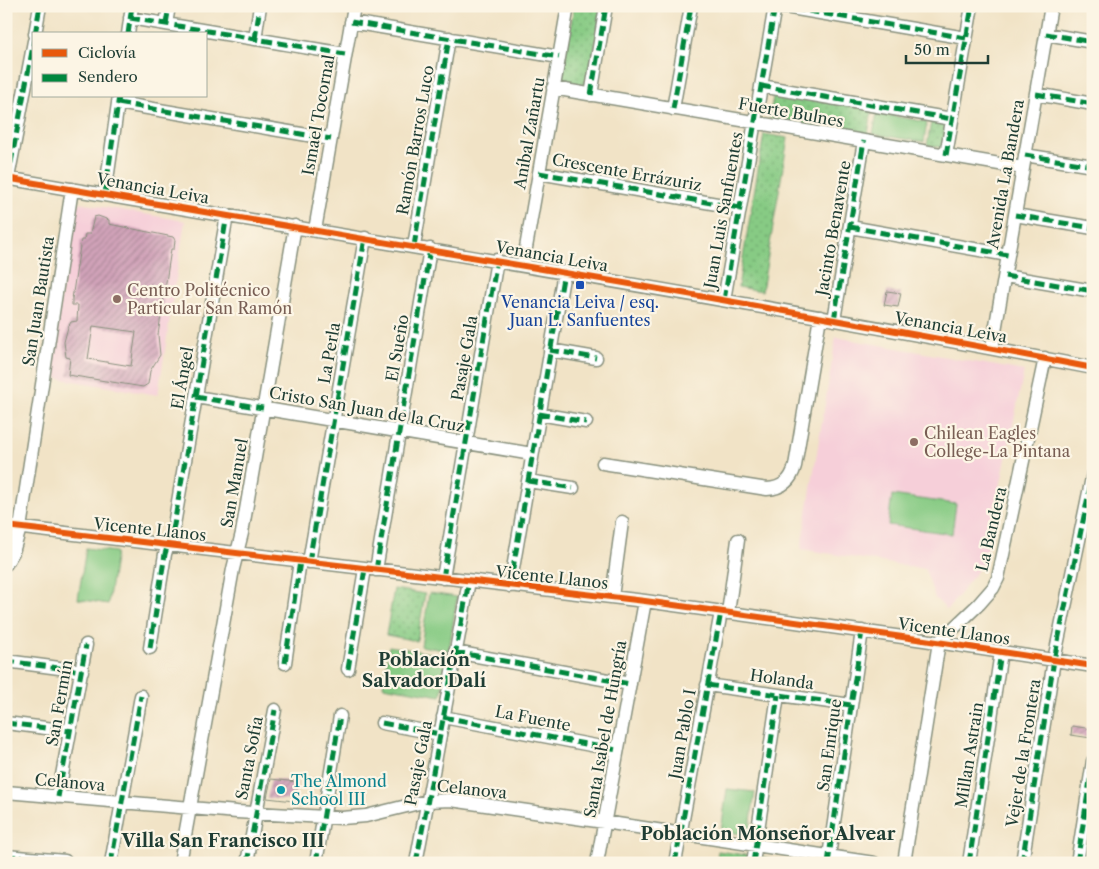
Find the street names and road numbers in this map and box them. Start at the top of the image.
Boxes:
street label: Ismael Tocornal [298,53,338,177]
street label: Ramón Barros Luco [392,63,438,216]
street label: Aníbal Zañartu [509,75,549,192]
street label: Fuerte Bulnes [737,93,845,131]
street label: Avenida La Bandera [982,97,1028,251]
street label: Juan Luis Sanfuentes [699,130,747,293]
street label: Crescente Errázuriz [550,149,704,195]
street label: Jacinto Benavente [811,159,855,300]
street label: Venancia Leiva [94,168,211,208]
street label: San Juan Bautista [18,234,58,367]
street label: Venancia Leiva [493,236,610,276]
street label: Venancia Leiva [892,307,1009,347]
street label: El Sueño [381,313,413,383]
street label: Pasaje Gala [447,313,481,402]
street label: La Perla [314,320,344,385]
street label: El Ángel [167,345,197,411]
street label: Cristo San Juan de la Cruz [268,382,466,436]
street label: San Manuel [216,437,252,529]
street label: La Bandera [972,484,1011,573]
street label: Vicente Llanos [92,513,207,545]
street label: Vicente Llanos [494,561,609,593]
street label: Vicente Llanos [896,613,1011,649]
street label: Santa Isabel de Hungría [580,638,631,819]
street label: San Fermín [42,658,76,748]
street label: Holanda [749,665,816,693]
street label: Vejer de la Frontera [1001,677,1045,830]
street label: Juan Pablo I [664,687,700,784]
street label: San Enrique [813,697,845,793]
street label: La Fuente [493,701,573,735]
street label: Millan Astrain [951,701,987,809]
street label: Santa Sofía [231,714,267,801]
street label: Pasaje Gala [400,718,436,807]
street label: Celanova [34,769,107,795]
street label: Celanova [436,775,509,803]

